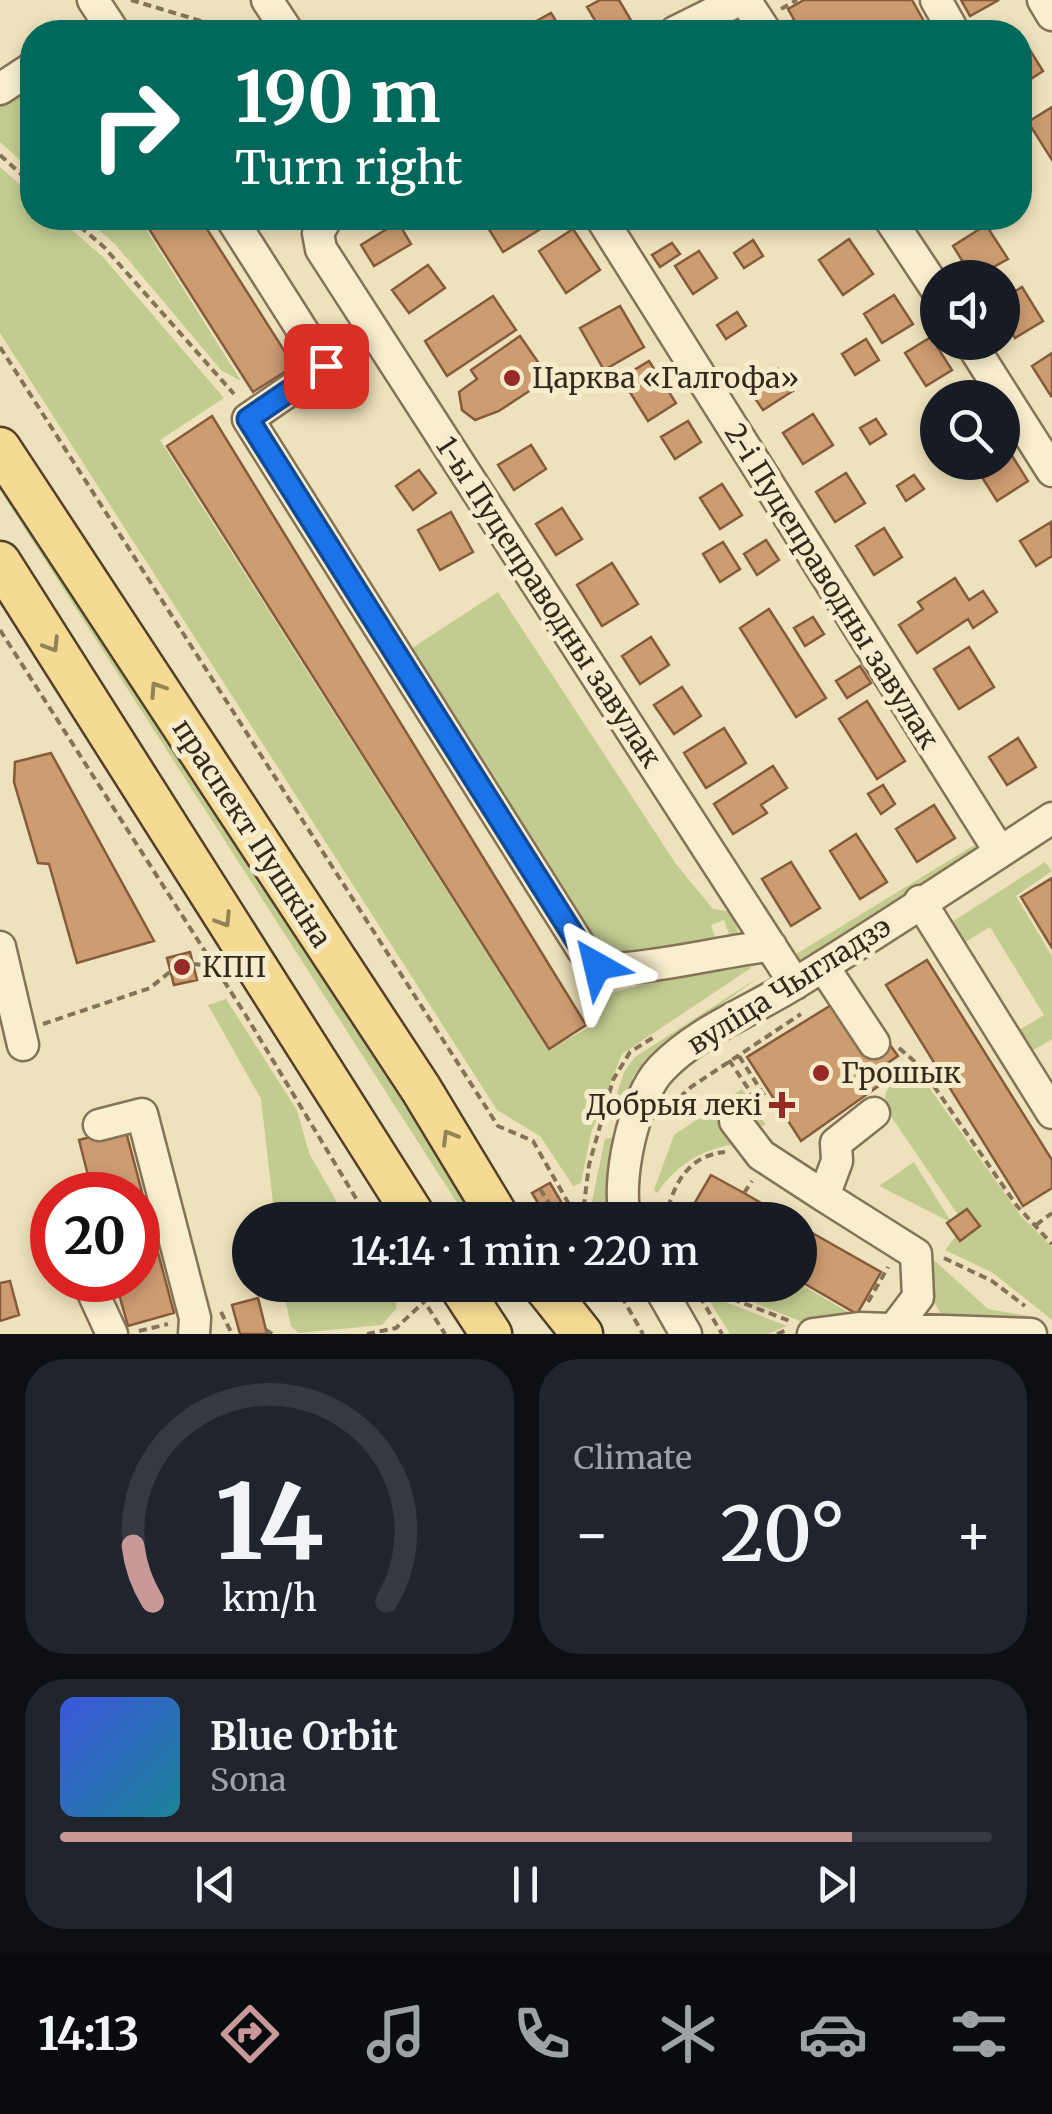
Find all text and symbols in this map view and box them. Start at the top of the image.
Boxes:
text: 190 m [235,53,441,141]
icon: right [70,60,200,190]
text: Turn right [235,140,463,196]
map controls [920,260,1020,480]
button: sound [920,260,1020,360]
pin [284,324,369,409]
icon: arrive [299,339,354,394]
place label: Царква «Галгофа» [532,360,799,396]
marker: Царква «Галгофа» [501,367,523,389]
button: search [920,380,1020,480]
street label: 2-і Пуцеправодны завулак [717,417,947,755]
street label: 1-ы Пуцеправодны завулак [428,430,670,775]
one-way arrow [39,634,58,652]
one-way arrow [151,681,169,700]
street label: праспект Пушкіна [165,712,339,954]
street label: вуліца Чыгладзэ [681,908,897,1062]
one-way arrow [212,910,231,928]
position arrow [545,914,649,1018]
place label: КПП [202,949,266,985]
marker: КПП [171,956,193,978]
place label: Грошык [841,1055,961,1091]
marker: Грошык [810,1062,832,1084]
place label: Добрыя лекі [586,1087,762,1123]
marker: Добрыя лекі [771,1094,793,1116]
one-way arrow [443,1130,462,1148]
speed limit sign: 20 [30,1172,160,1302]
text: 14:14 · 1 min · 220 m [350,1228,699,1275]
text: Climate [574,1438,692,1478]
text: 14 [215,1457,324,1587]
text: 20° [720,1487,845,1581]
text: − [574,1500,610,1569]
text: + [955,1500,992,1569]
text: km/h [222,1576,317,1621]
text: Blue Orbit [210,1713,398,1760]
text: Sona [210,1760,286,1800]
icon: previous [188,1857,243,1912]
icon: pause [498,1857,553,1912]
icon: next [809,1857,864,1912]
icon: directions [215,1999,285,2069]
icon: music [361,1999,431,2069]
icon: phone [507,1999,577,2069]
icon: climate [653,1999,723,2069]
icon: car [798,1999,868,2069]
icon: filters [944,1999,1014,2069]
text: 14:13 [38,2006,139,2062]

